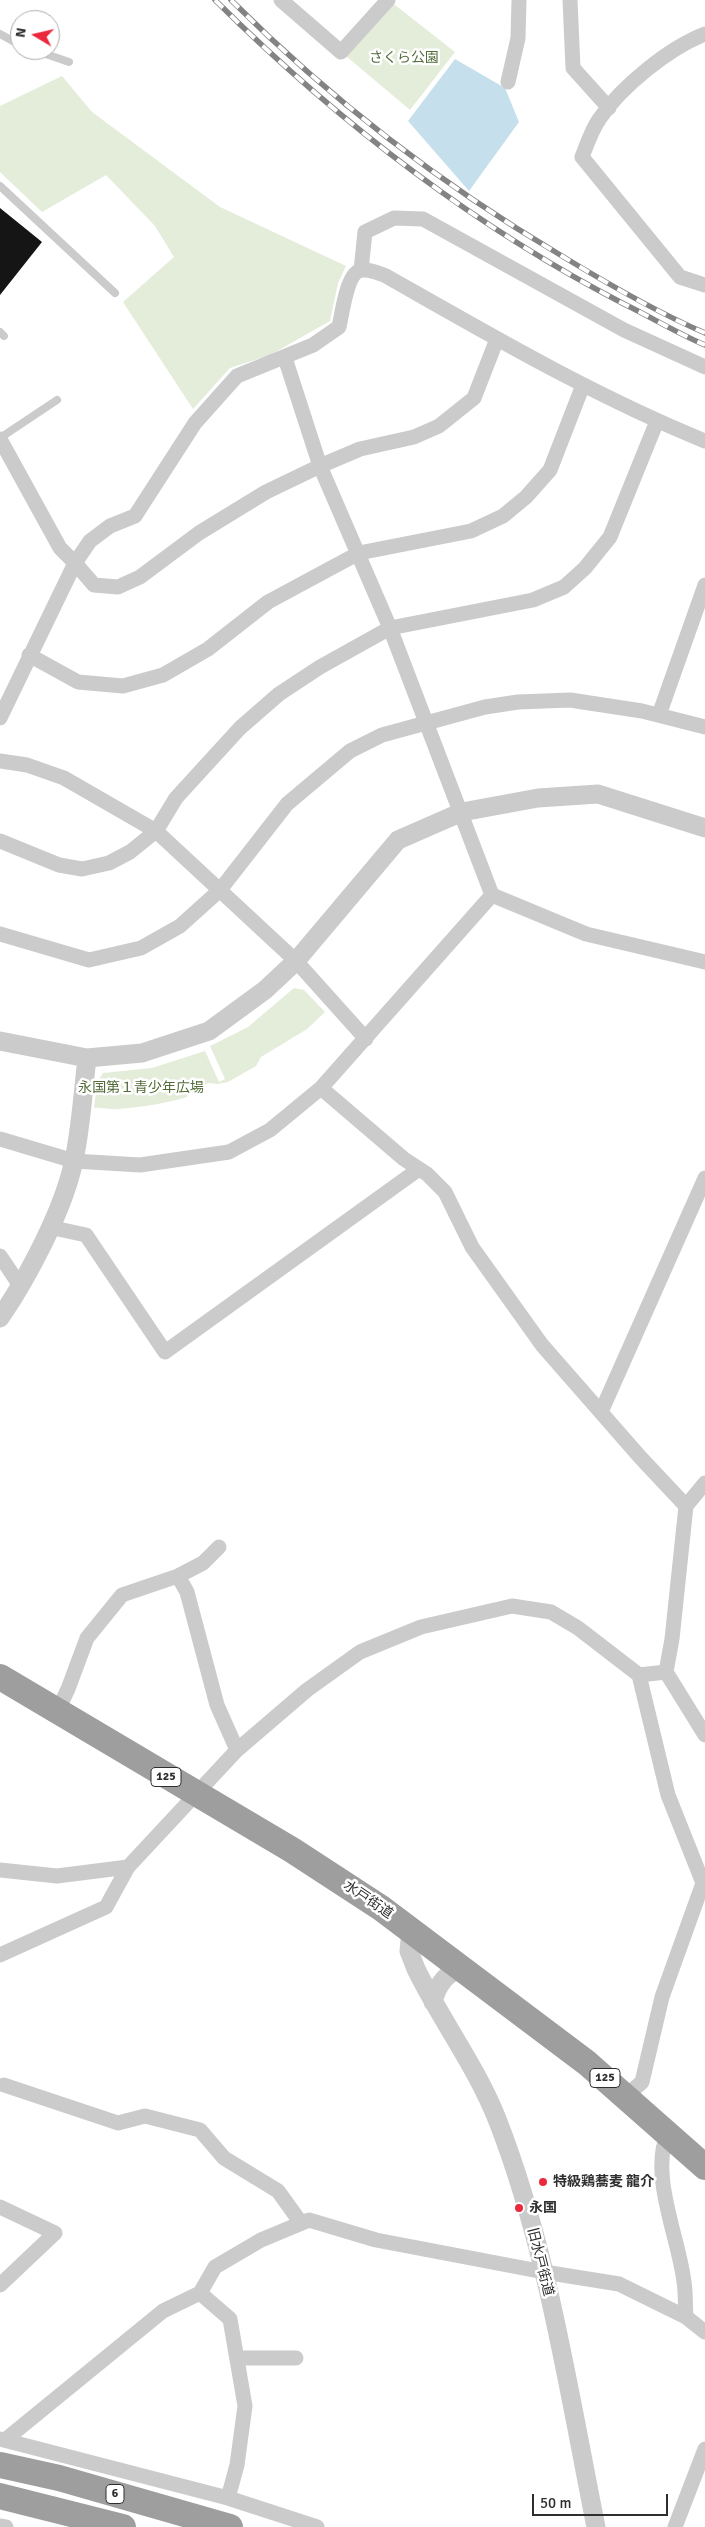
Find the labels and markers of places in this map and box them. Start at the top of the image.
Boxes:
place label: 特級鶏蕎麦 龍介 [553,2174,654,2190]
marker: 特級鶏蕎麦 龍介 [537,2176,549,2188]
place label: 永国 [529,2200,557,2216]
marker: 永国 [513,2202,525,2214]

